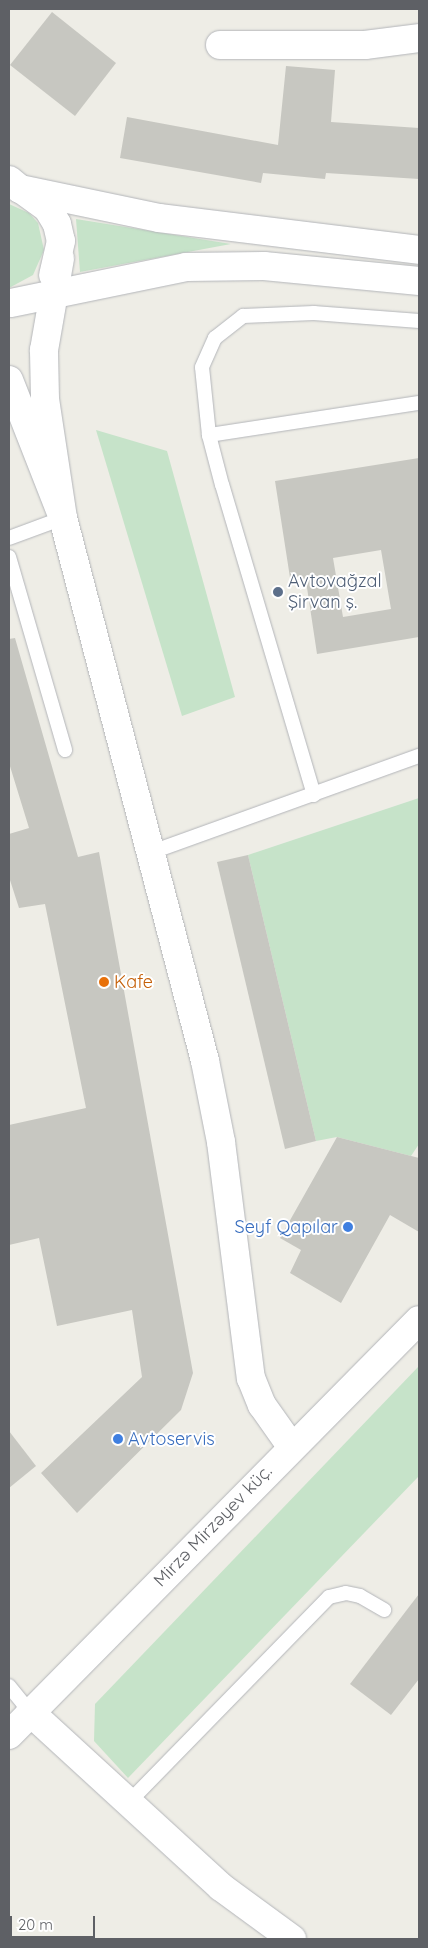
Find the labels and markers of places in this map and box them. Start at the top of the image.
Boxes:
place label: Avtovağzal Şirvan ş. [288,571,382,614]
marker: Avtovağzal Şirvan ş. [272,586,284,598]
place label: Kafe [114,971,153,993]
marker: Kafe [98,976,110,988]
place label: Seyf Qapılar [235,1216,338,1238]
marker: Seyf Qapılar [342,1221,354,1233]
place label: Avtoservis [128,1428,215,1450]
marker: Avtoservis [112,1433,124,1445]

